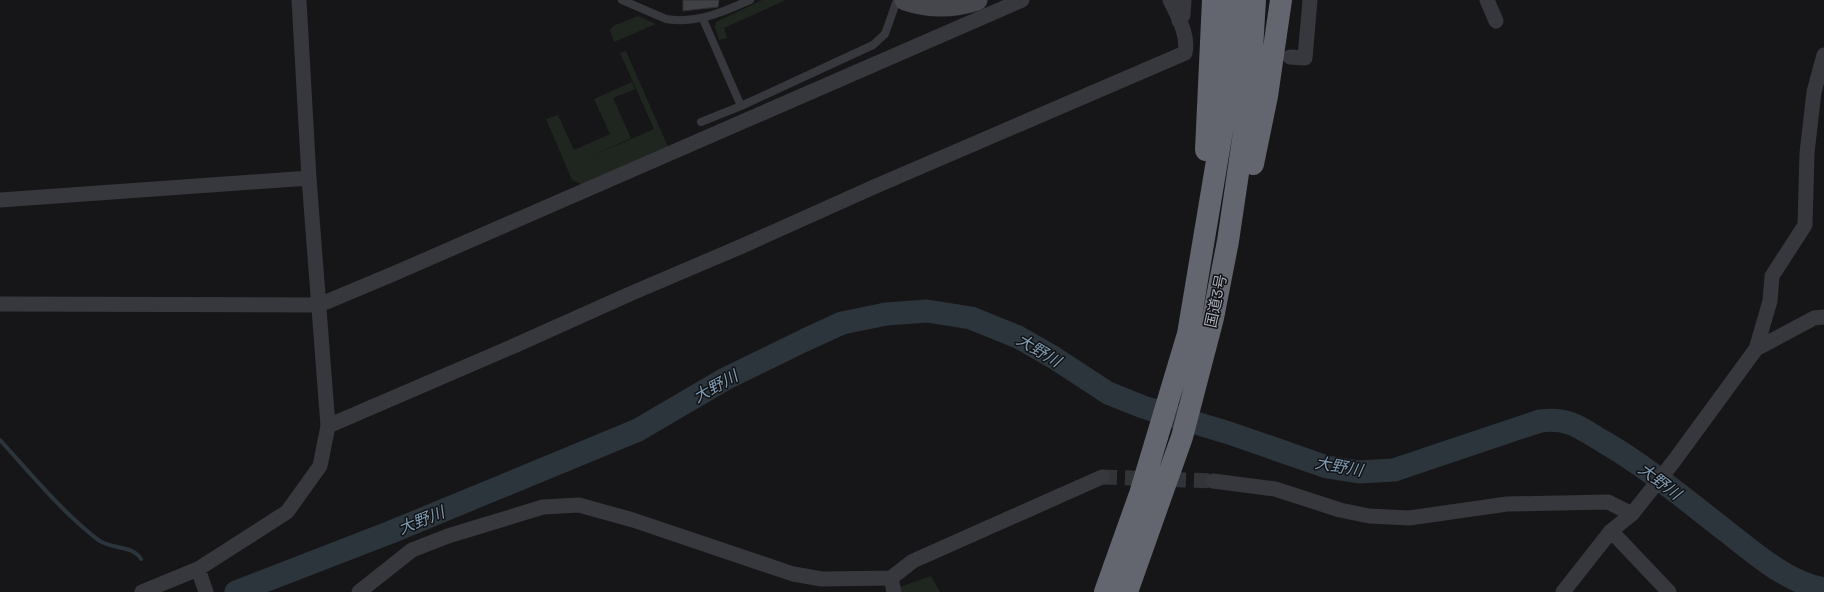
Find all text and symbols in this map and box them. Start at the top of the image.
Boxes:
street label: 国道3号 [1201,272,1230,329]
water label: 大野川 [1013,329,1066,373]
water label: 大野川 [689,365,743,407]
water label: 大野川 [1313,452,1366,481]
water label: 大野川 [1634,459,1687,505]
water label: 大野川 [395,501,449,539]

